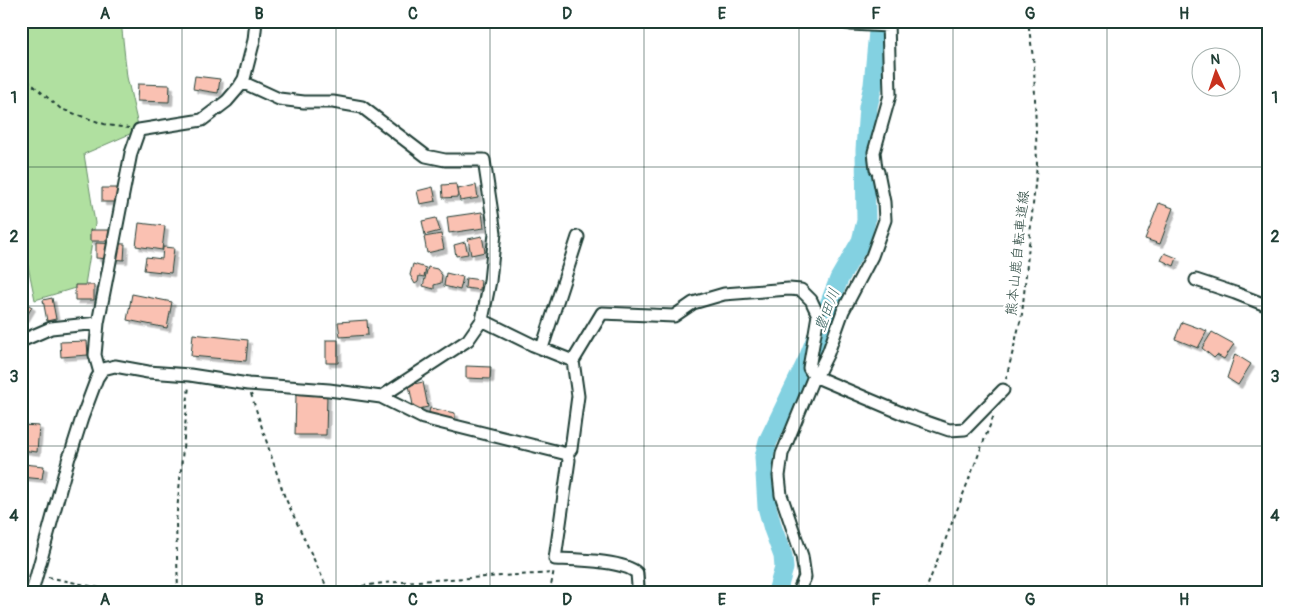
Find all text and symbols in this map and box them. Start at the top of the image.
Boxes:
text: A [100,4,111,24]
text: B [254,4,264,24]
text: C [408,4,418,24]
text: D [562,4,572,24]
text: E [718,4,727,24]
text: F [871,4,881,24]
text: G [1025,4,1036,24]
text: H [1179,4,1189,24]
north arrow [1192,48,1242,98]
text: N [1210,51,1221,68]
text: 1 [11,88,17,108]
text: 1 [1272,88,1278,108]
street label: 熊本山鹿自転車道線 [1002,190,1033,317]
text: 2 [10,227,19,247]
text: 2 [1271,227,1280,247]
water label: 豊田川 [811,286,844,335]
text: 3 [10,367,19,387]
text: 3 [1271,367,1280,387]
text: 4 [9,506,19,526]
text: 4 [1270,506,1280,526]
text: A [100,590,111,610]
text: B [254,590,264,610]
text: C [408,590,418,610]
text: D [562,590,572,610]
text: E [718,590,727,610]
text: F [871,590,881,610]
text: G [1025,590,1036,610]
text: H [1179,590,1189,610]

